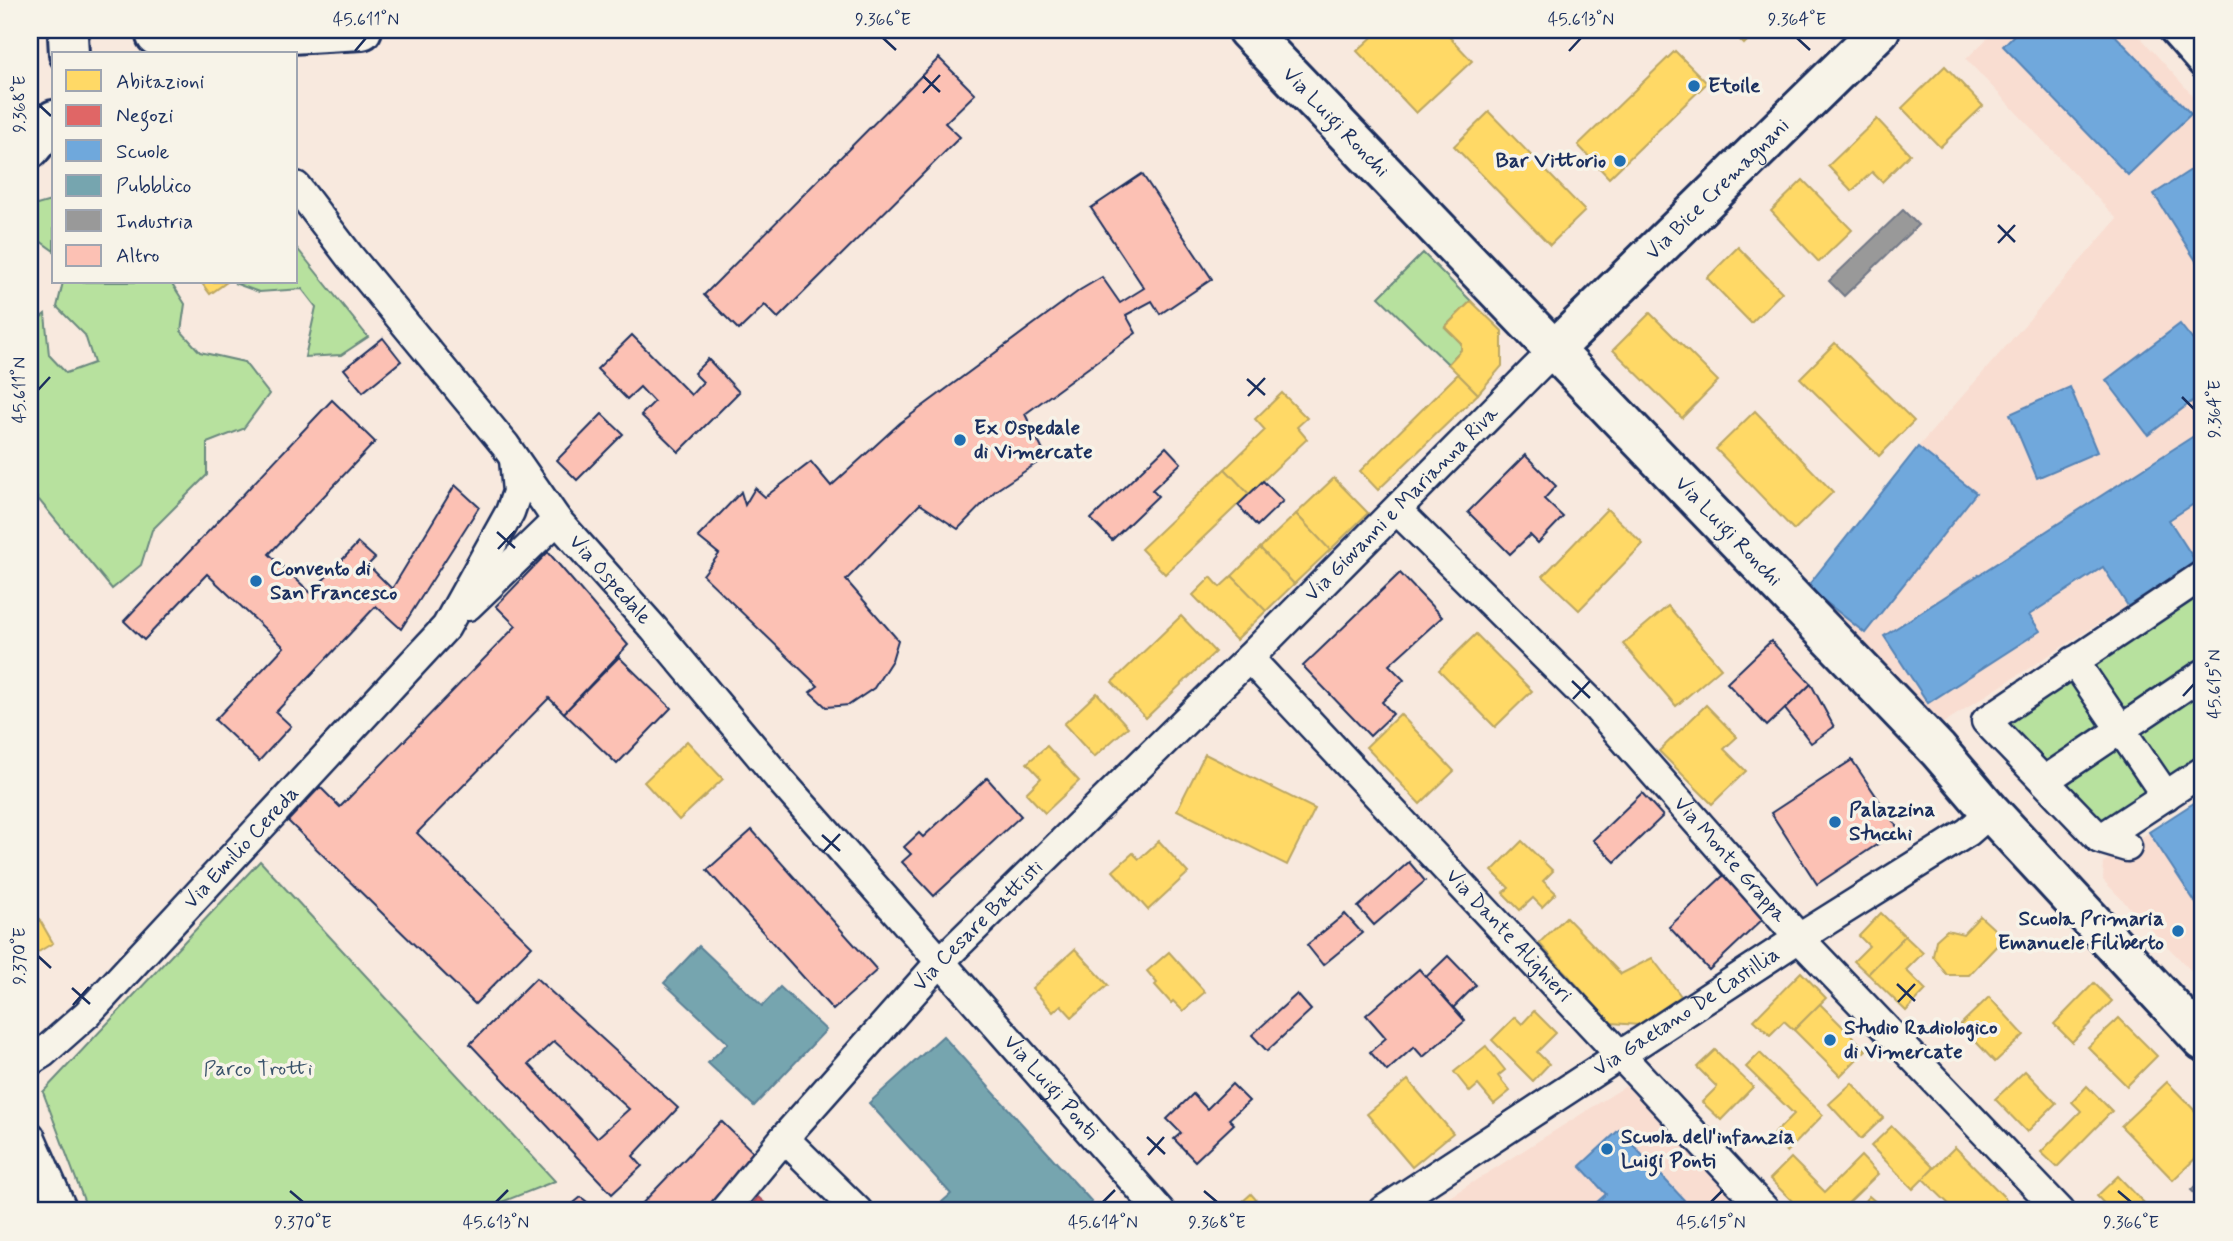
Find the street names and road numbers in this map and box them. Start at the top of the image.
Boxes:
street label: Via Luigi Ronchi [1276,61,1395,184]
street label: Via Bice Cremagnani [1640,112,1796,266]
street label: Via Giovanni e Marianna Riva [1298,400,1505,608]
street label: Via Luigi Ronchi [1669,470,1788,593]
street label: Via Ospedale [562,528,658,631]
street label: Via Emilio Cereda [177,780,305,915]
street label: Via Monte Grappa [1667,790,1793,929]
street label: Via Cesare Battisti [906,854,1050,998]
street label: Via Dante Alighieri [1439,863,1578,1009]
street label: Via Gaetano De Castillia [1588,940,1785,1083]
street label: Via Luigi Ponti [997,1029,1104,1145]

